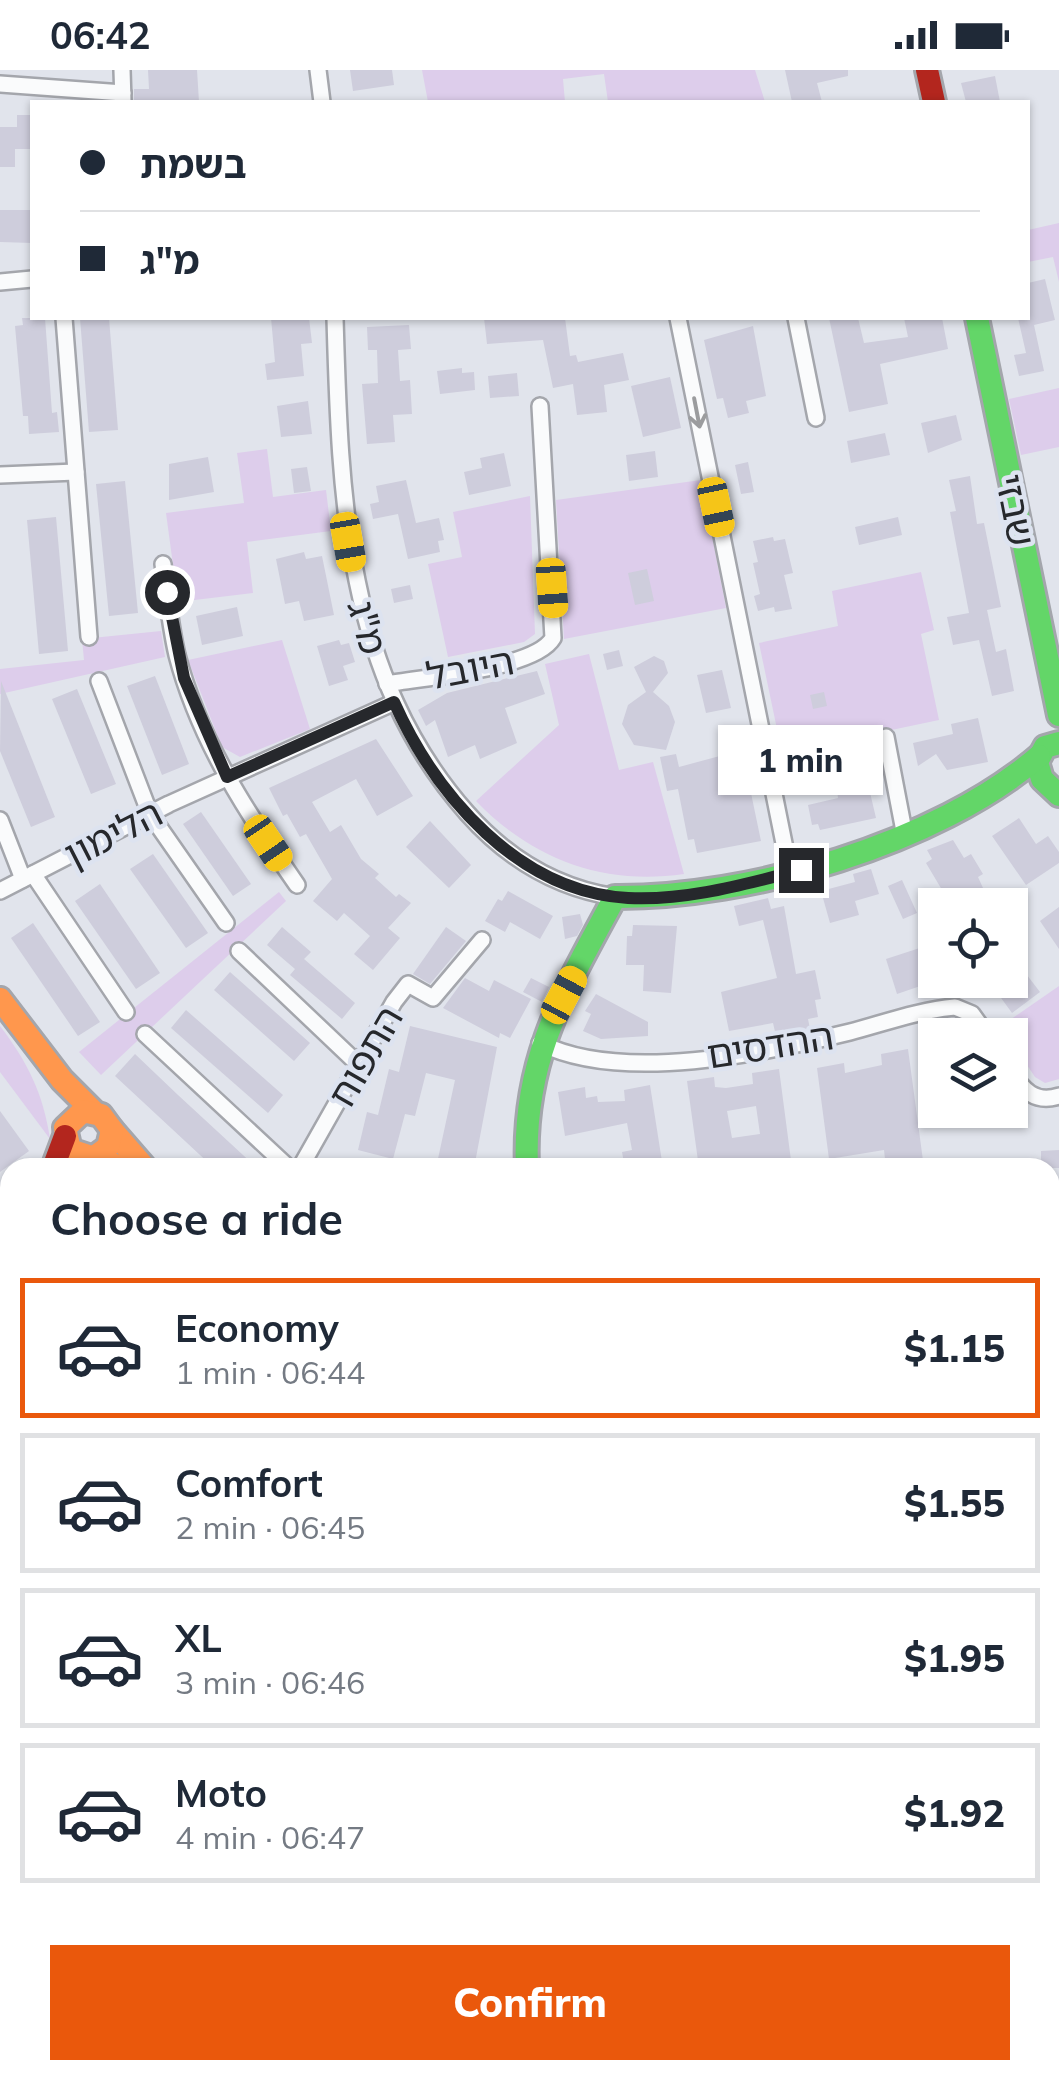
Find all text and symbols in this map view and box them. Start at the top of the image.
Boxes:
text: 06:42 [50,11,151,59]
text: בשמת [140,140,247,188]
text: מ"ג [140,236,199,284]
one-way arrow [689,396,708,428]
street label: שבזי [986,470,1046,550]
car [695,475,737,539]
car [328,510,368,574]
car [535,557,569,619]
route start [145,570,190,615]
street label: מ"ג [337,594,399,660]
street label: היובל [422,636,518,700]
callout: 1 min [718,725,884,795]
text: 1 min [758,740,843,780]
street label: הלימון [56,788,170,878]
car [239,810,297,876]
route end [779,848,824,893]
map controls [918,888,1028,1128]
button: locate [918,888,1028,998]
car [537,961,591,1029]
street label: התפוח [317,997,413,1115]
street label: ההדסים [703,1011,837,1079]
button: layers [918,1018,1028,1128]
text: Choose a ride [50,1190,343,1246]
icon: car [55,1303,145,1393]
text: Economy [175,1304,339,1352]
text: $1.15 [904,1324,1005,1372]
text: 1 min · 06:44 [175,1352,365,1392]
icon: car [55,1458,145,1548]
text: Comfort [175,1459,323,1507]
text: $1.55 [904,1479,1005,1527]
text: 2 min · 06:45 [175,1507,365,1547]
icon: car [55,1613,145,1703]
text: XL [175,1614,222,1662]
text: $1.95 [904,1634,1005,1682]
text: 3 min · 06:46 [175,1662,365,1702]
icon: car [55,1768,145,1858]
text: Moto [175,1769,267,1817]
text: $1.92 [904,1789,1005,1837]
text: 4 min · 06:47 [175,1817,365,1857]
button: Confirm [50,1945,1010,2060]

